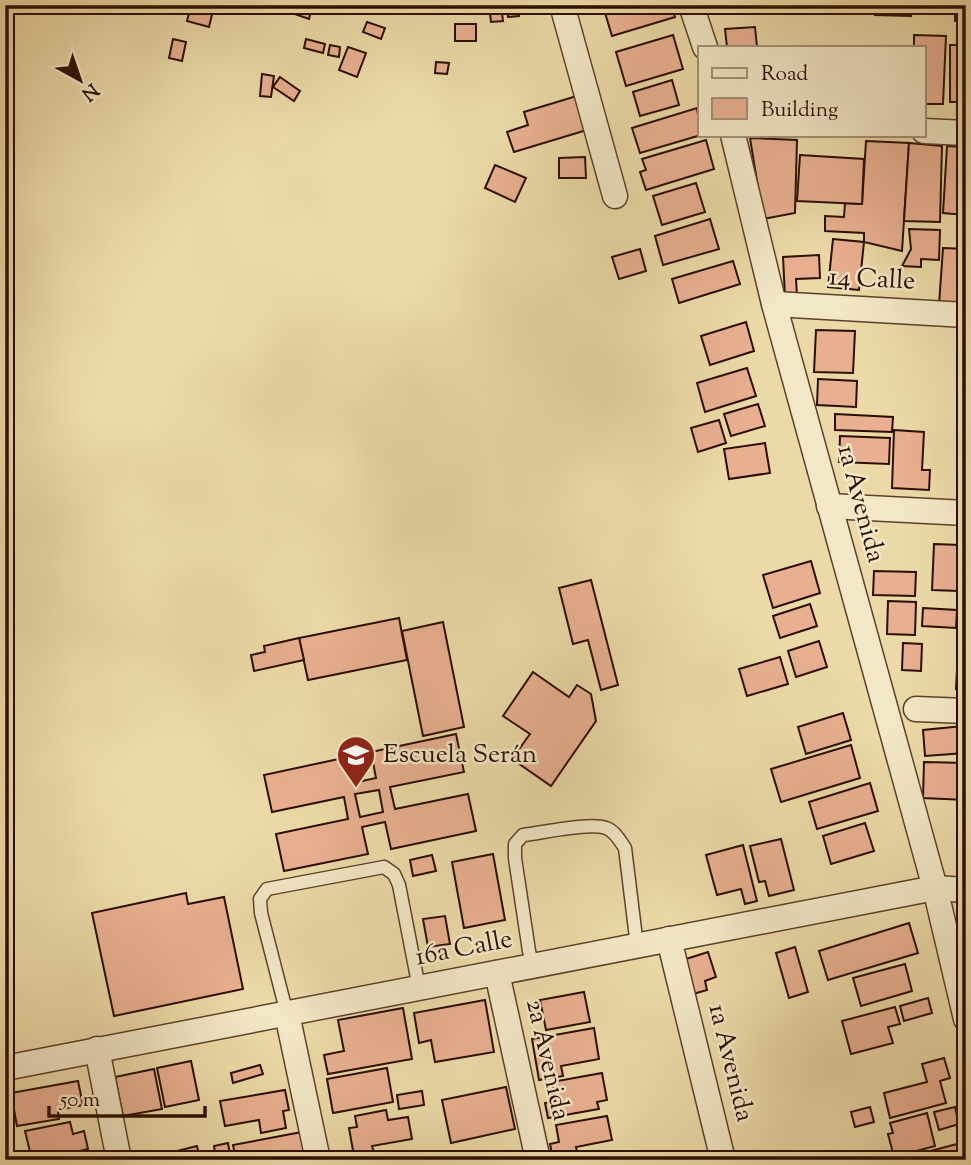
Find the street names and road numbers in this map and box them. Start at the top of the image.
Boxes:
street label: 14 Calle [828,259,916,301]
street label: 1a Avenida [827,441,893,567]
street label: 16a Calle [412,921,516,977]
street label: 2a Avenida [515,996,579,1124]
street label: 1a Avenida [697,1000,763,1126]

